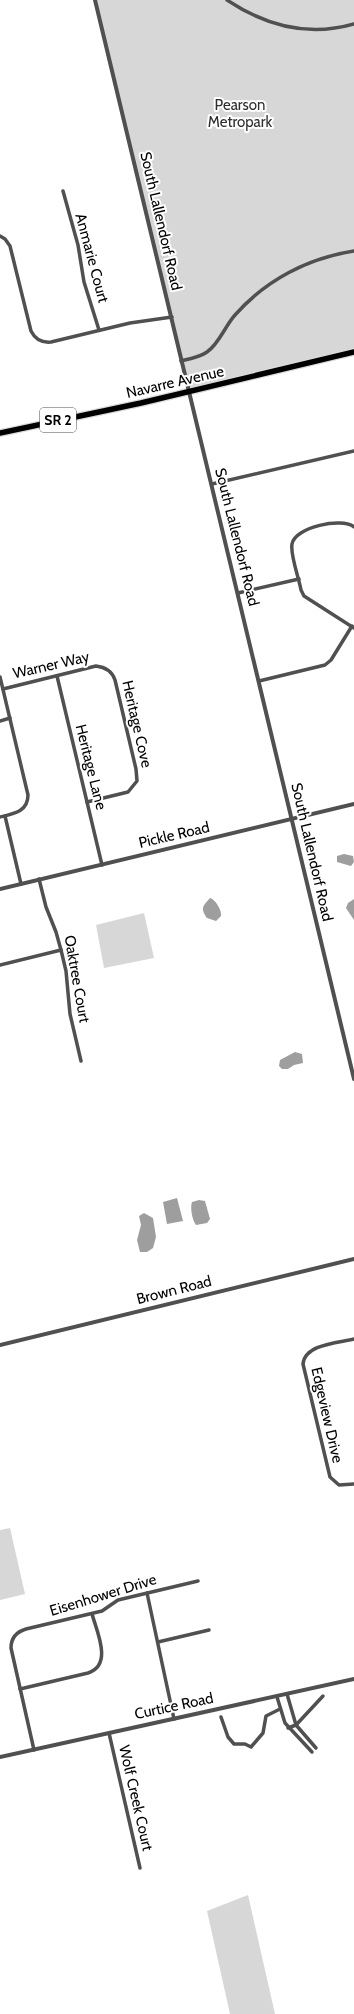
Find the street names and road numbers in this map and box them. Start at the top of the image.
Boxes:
street label: South Lallendorf Road [136,150,186,292]
street label: Anmarie Court [71,211,113,305]
street label: Navarre Avenue [124,362,226,402]
road number: SR 2 [40,408,76,432]
street label: South Lallendorf Road [211,466,263,608]
street label: Warner Way [11,647,91,683]
street label: Heritage Cove [118,679,156,770]
street label: Heritage Lane [72,722,110,812]
street label: South Lallendorf Road [287,781,337,923]
street label: Pickle Road [137,818,211,852]
street label: Oaktree Court [60,934,94,1024]
street label: Brown Road [135,1272,213,1308]
street label: Edgeview Drive [307,1365,347,1465]
street label: Eisenhower Drive [47,1570,159,1620]
street label: Curtice Road [133,1689,215,1723]
street label: Wolf Creek Court [115,1743,157,1853]

